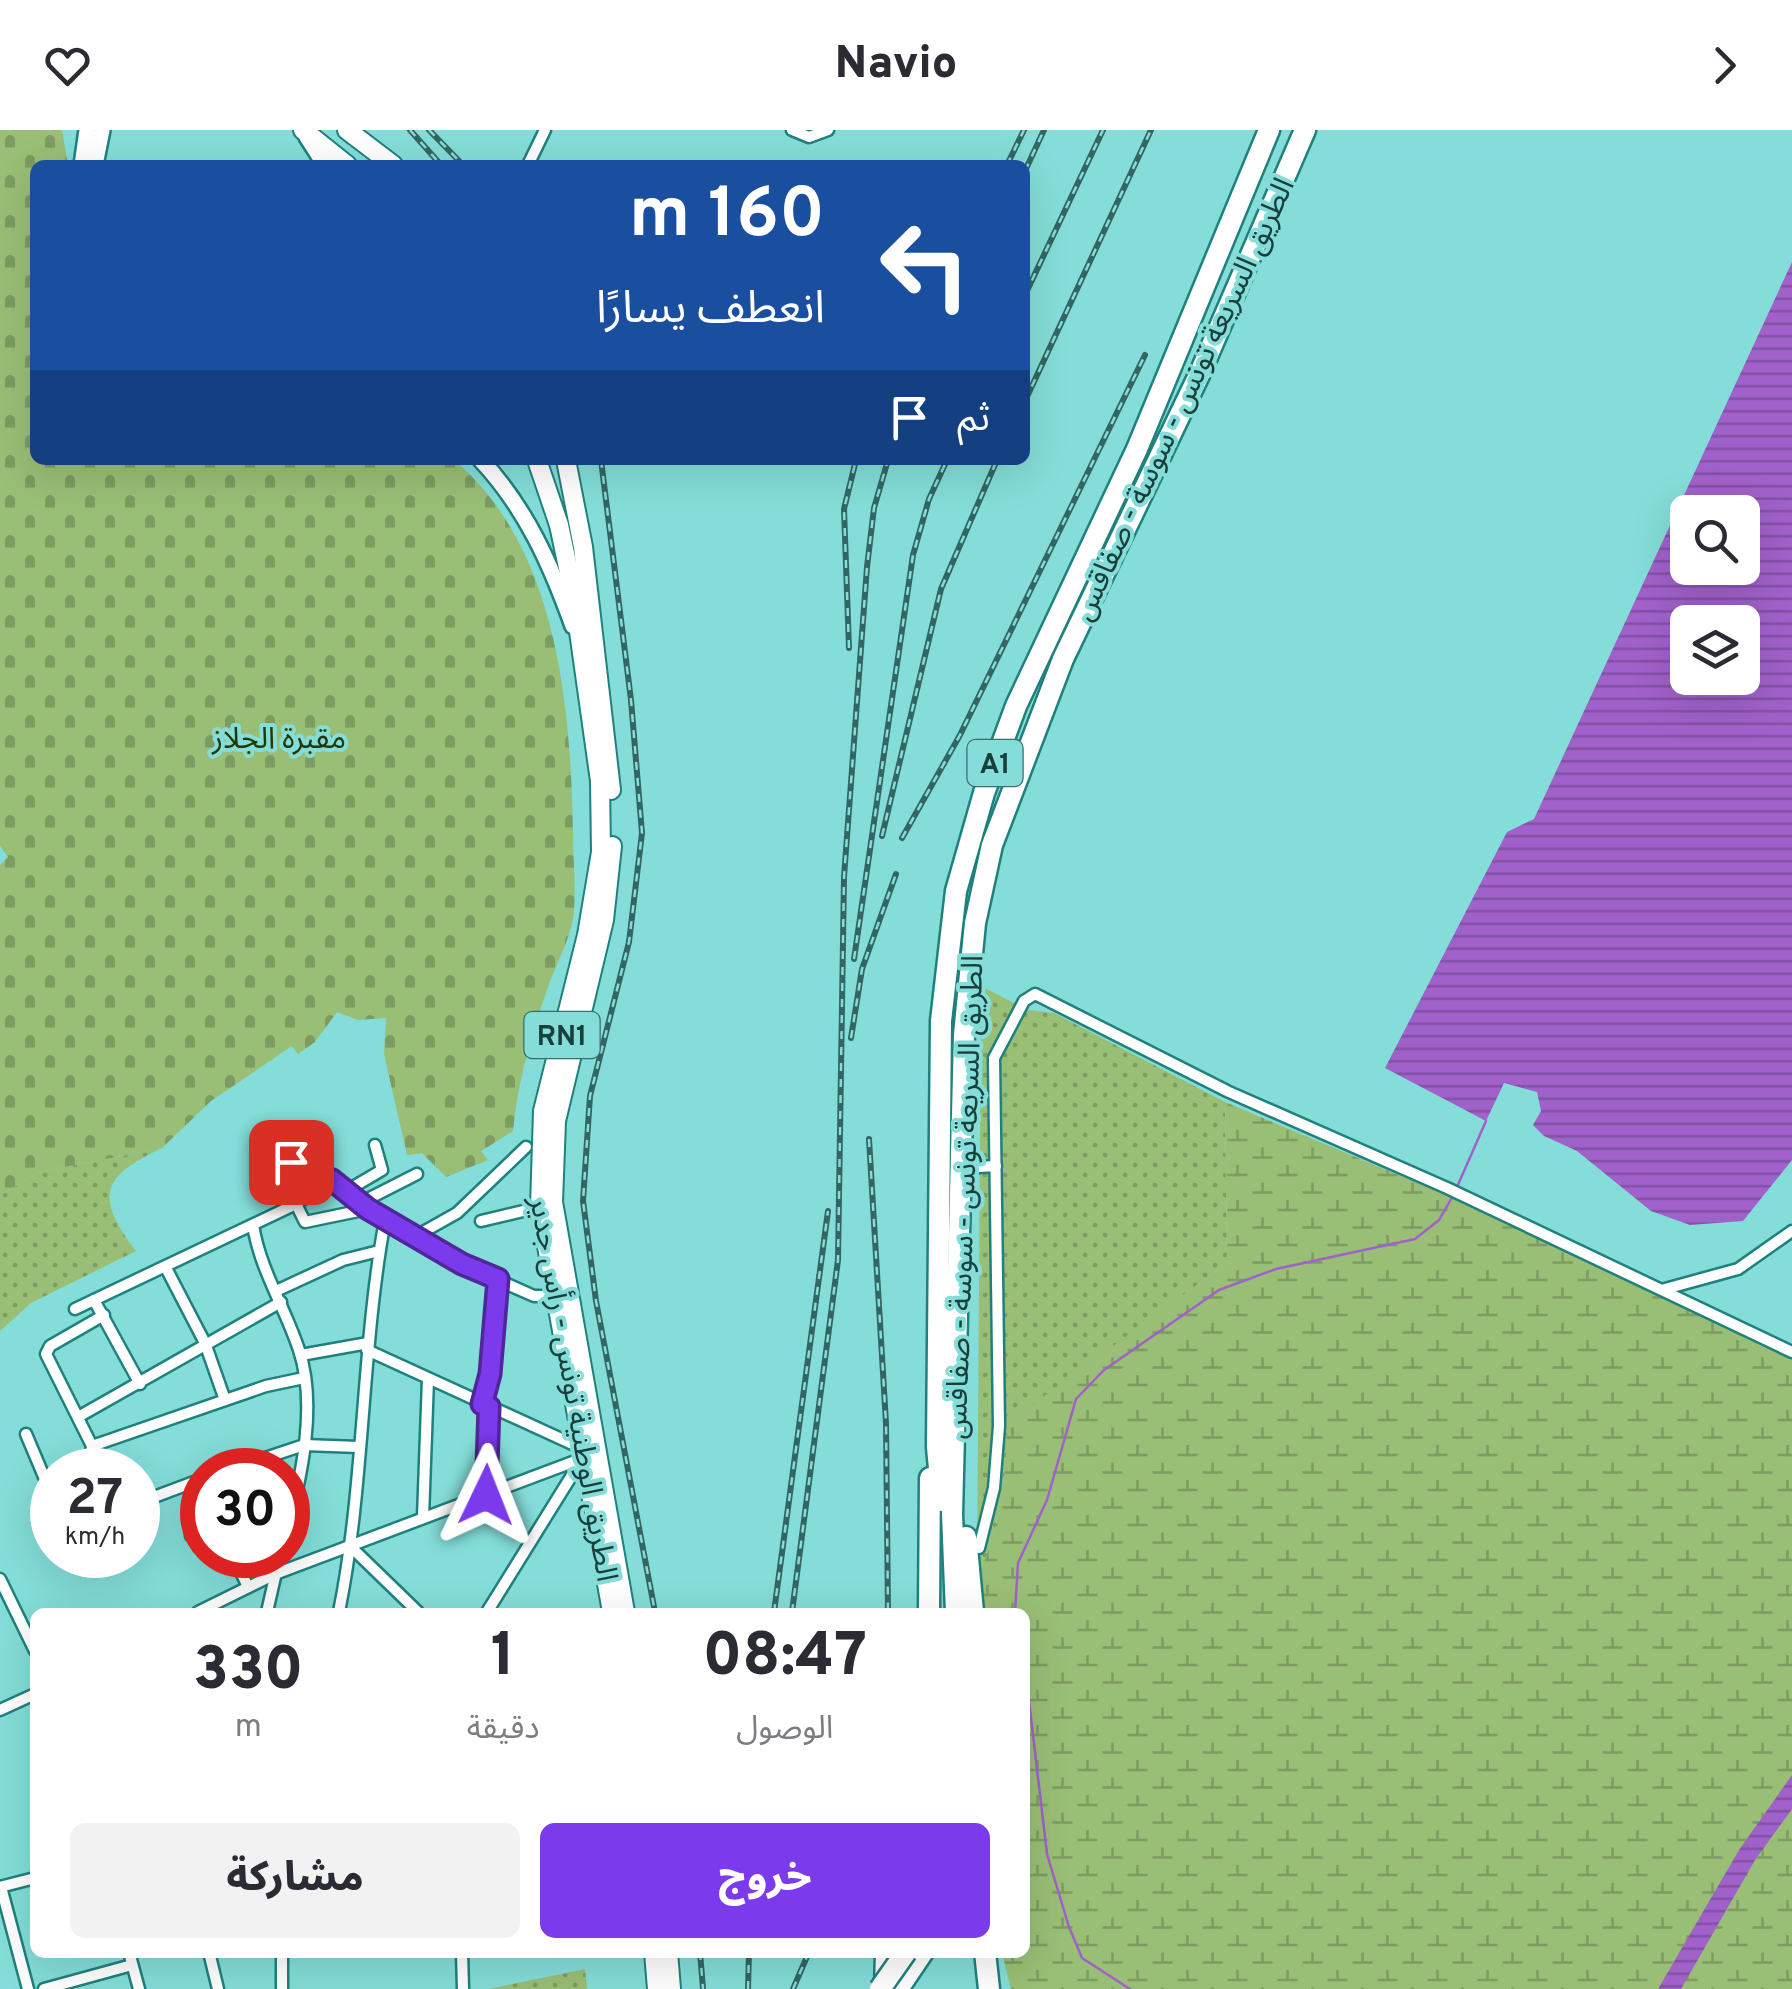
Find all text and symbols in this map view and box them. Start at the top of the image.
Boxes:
text: Navio [835,37,957,94]
icon: heart [40,38,95,93]
icon: forward [1697,38,1752,93]
text: 160 m [629,173,825,262]
street label: الطريق السريعة تونس - سوسة - صفاقس [1066,173,1304,627]
icon: left [860,200,990,330]
text: انعطف يسارًا [596,282,825,339]
icon: arrive [882,390,937,445]
text: ثم [957,396,990,445]
map controls [1670,495,1760,695]
button: search [1670,495,1760,585]
button: layers [1670,605,1760,695]
park label: مقبرة الجلاز [211,722,346,759]
road number: A1 [968,740,1022,786]
street label: الطريق السريعة تونس - سوسة - صفاقس [940,954,993,1440]
road number: RN1 [524,1012,600,1058]
pin [249,1120,334,1205]
icon: arrive [264,1135,319,1190]
street label: الطريق الوطنية تونس - رأس جدير [519,1192,626,1585]
position arrow [434,1443,538,1547]
speed limit sign: 30 [180,1448,310,1578]
text: 27 [67,1469,123,1532]
text: km/h [65,1522,125,1554]
text: 1 [491,1621,515,1697]
text: 08:47 [703,1621,867,1697]
text: 330 [193,1635,304,1711]
text: m [235,1708,262,1748]
text: دقيقة [467,1710,540,1750]
text: الوصول [736,1710,833,1750]
button: مشاركة [70,1823,520,1938]
button: خروج [540,1823,990,1938]

